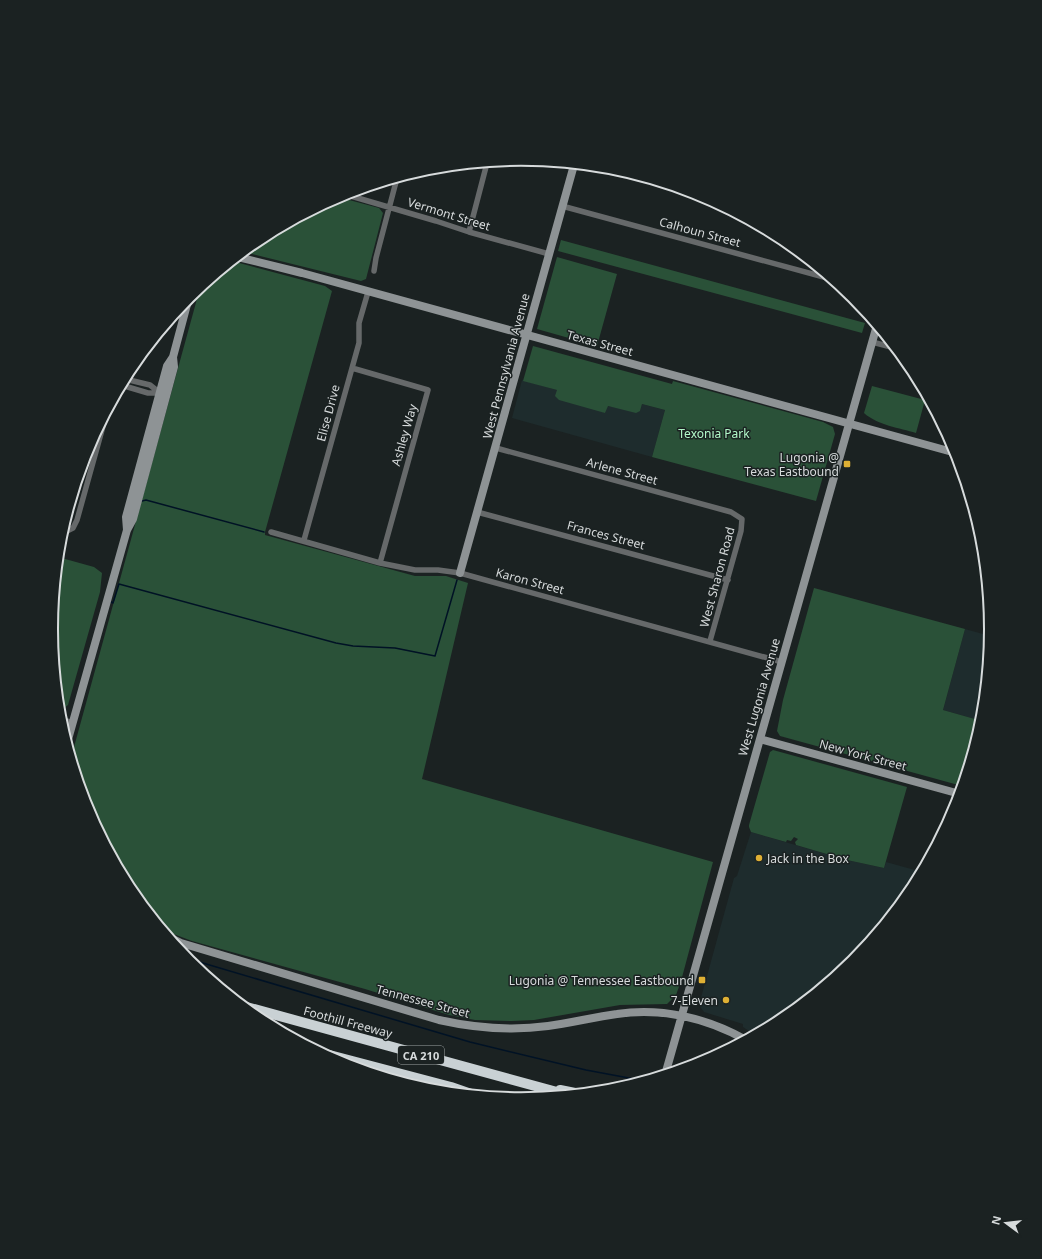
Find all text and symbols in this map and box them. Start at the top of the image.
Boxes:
street label: Vermont Street [406,193,493,235]
street label: Calhoun Street [657,213,743,251]
street label: West Pennsylvania Avenue [478,291,534,441]
street label: Texas Street [565,326,636,360]
street label: Elise Drive [312,382,344,443]
street label: Ashley Way [387,401,421,468]
park label: Texonia Park [678,425,750,442]
place label: Lugonia @ Texas Eastbound [744,449,839,480]
street label: Arlene Street [584,453,660,489]
marker: Lugonia @ Texas Eastbound [842,459,852,469]
street label: Frances Street [565,516,647,554]
street label: West Sharon Road [695,525,739,629]
street label: Karon Street [494,564,567,598]
street label: West Lugonia Avenue [734,636,784,758]
street label: New York Street [817,735,909,775]
place label: Jack in the Box [766,850,849,867]
marker: Jack in the Box [754,853,764,863]
place label: Lugonia @ Tennessee Eastbound [509,972,694,989]
marker: Lugonia @ Tennessee Eastbound [697,975,707,985]
street label: Tennessee Street [375,980,472,1022]
place label: 7-Eleven [671,992,718,1009]
marker: 7-Eleven [721,995,731,1005]
street label: Foothill Freeway [302,1002,395,1042]
road number: CA 210 [398,1046,444,1064]
north arrow [986,1203,1026,1243]
text: N [987,1214,1004,1227]

